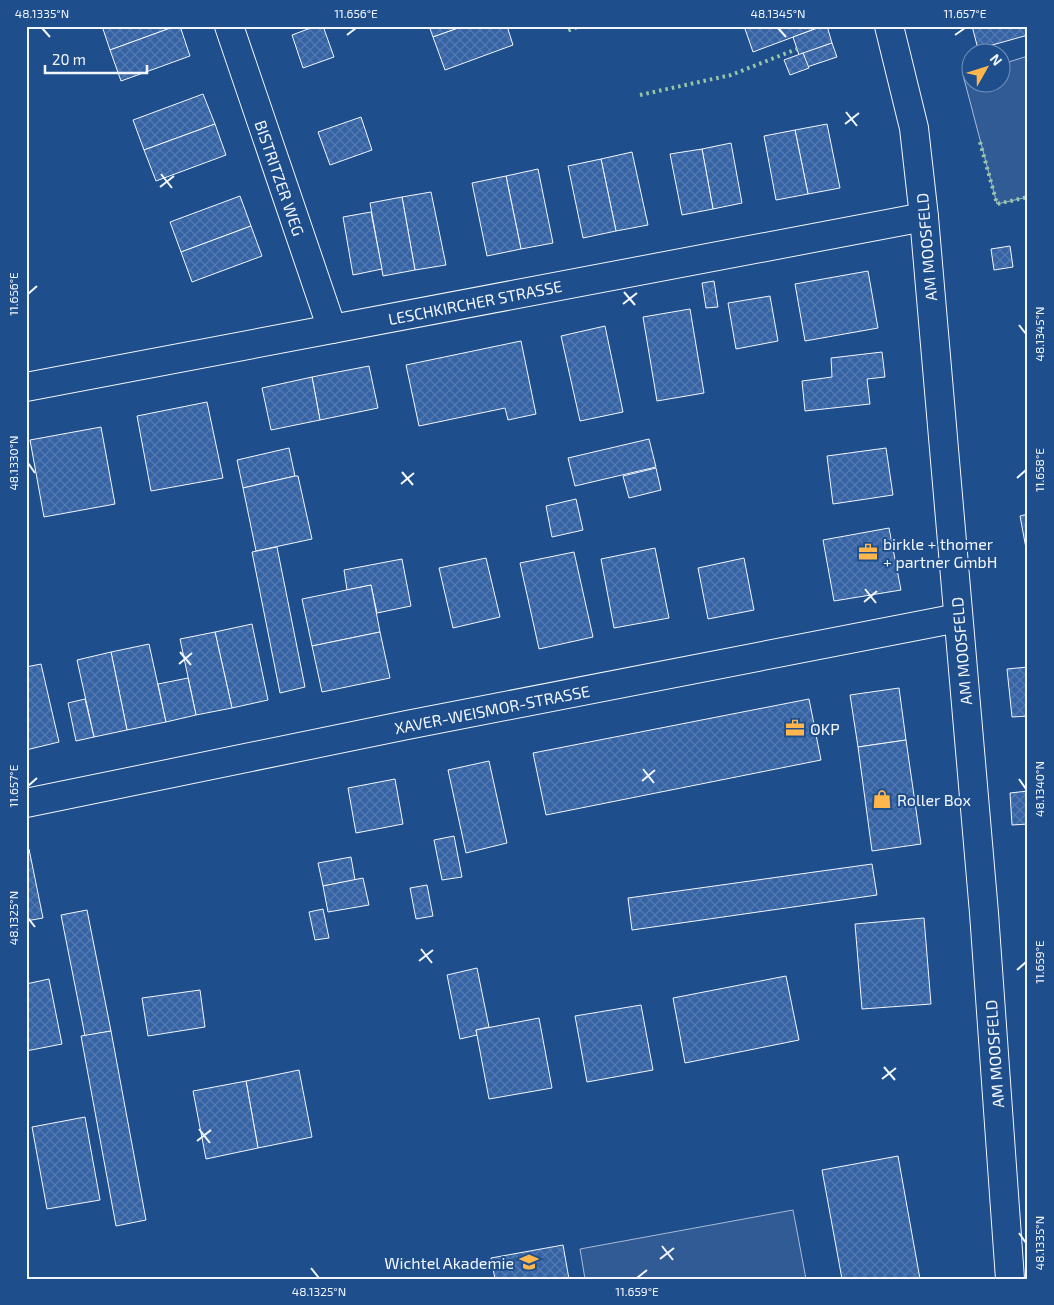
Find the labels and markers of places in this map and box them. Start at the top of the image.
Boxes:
place label: birkle + thomer + partner GmbH [883,534,997,571]
office icon: birkle + thomer + partner GmbH [857,541,879,563]
office icon: OKP [784,717,806,739]
place label: OKP [810,719,840,738]
shop icon: Roller Box [871,788,893,810]
place label: Roller Box [897,790,971,809]
school or university icon: Wichtel Akademie [518,1251,540,1273]
place label: Wichtel Akademie [384,1253,514,1272]

